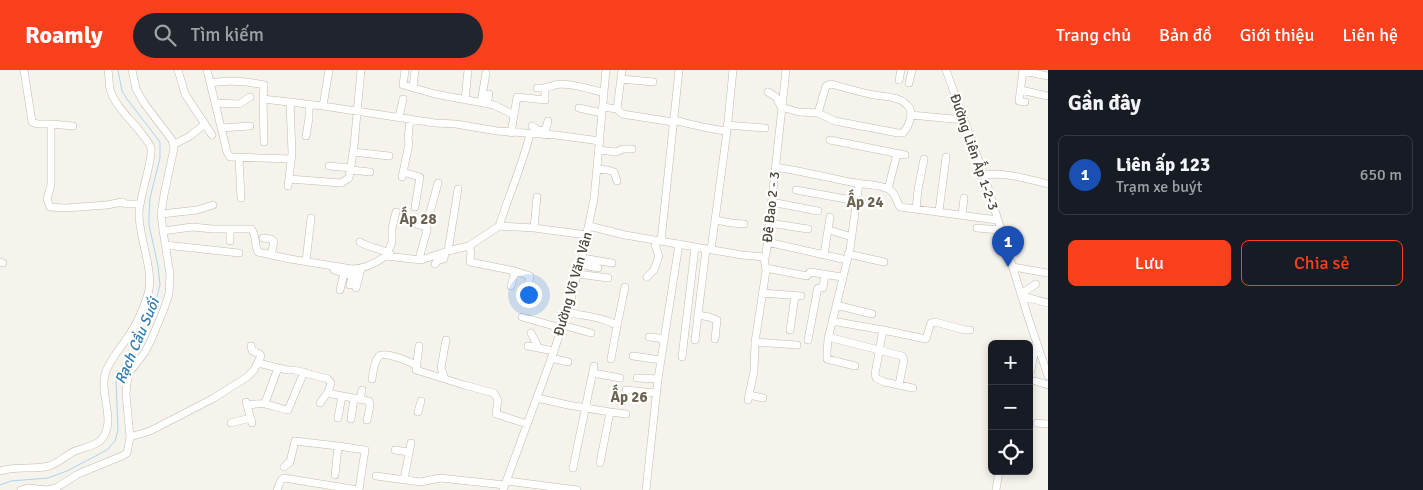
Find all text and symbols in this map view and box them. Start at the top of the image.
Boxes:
search box [133,13,483,58]
text: Roamly [25,20,103,50]
icon: search [151,21,179,49]
text: Tìm kiếm [191,23,264,47]
text: Trang chủ [1056,24,1131,46]
text: Bản đồ [1159,24,1212,46]
text: Giới thiệu [1240,24,1314,46]
text: Liên hệ [1342,24,1398,46]
text: Gần đây [1068,90,1141,116]
street label: Đường Liên Ấp 1-2-3 [946,91,1004,212]
text: Liên ấp 123 [1116,153,1210,177]
text: 1 [1081,165,1089,185]
text: 650 m [1360,165,1402,185]
street label: Đê Bao 2 - 3 [759,171,783,243]
text: Trạm xe buýt [1116,177,1202,197]
district label: Ấp 24 [846,189,884,211]
district label: Ấp 28 [399,206,437,228]
pin: 1 [992,226,1024,267]
street label: Đường Võ Văn Vân [550,230,596,338]
button: Lưu [1068,240,1231,286]
button: Chia sẻ [1241,240,1403,286]
your location [516,282,542,308]
water label: Rạch Cầu Suối [111,294,164,387]
map controls [988,340,1033,475]
button: + [988,340,1033,385]
district label: Ấp 26 [610,384,648,406]
button: − [988,385,1033,430]
button: locate [988,430,1033,475]

